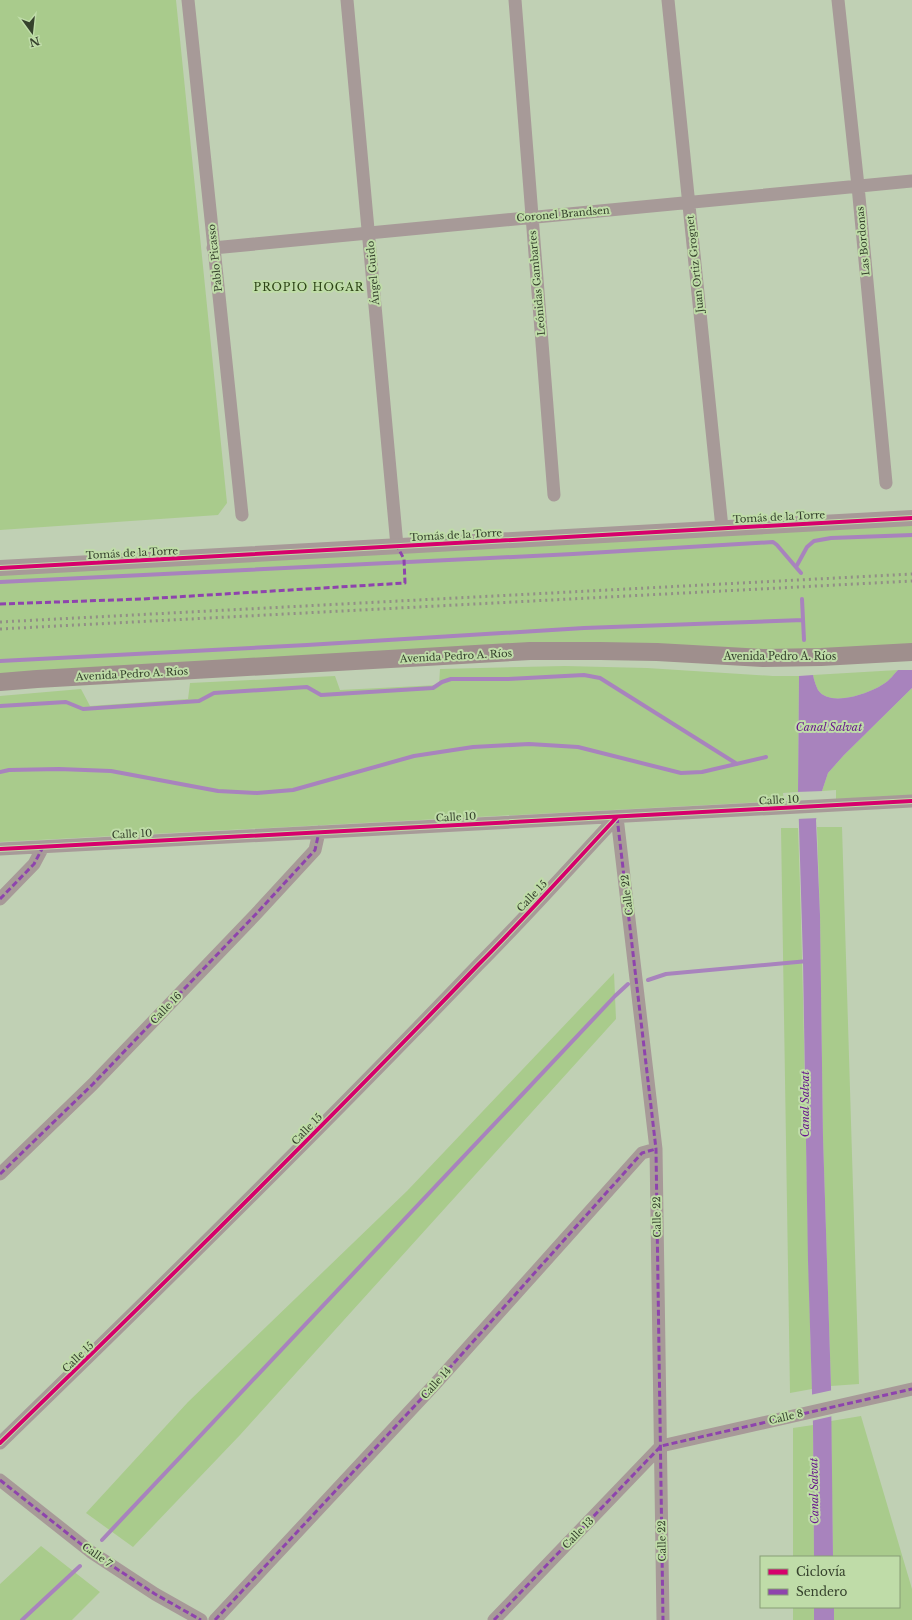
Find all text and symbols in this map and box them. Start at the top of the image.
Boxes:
north arrow [12,12,52,52]
text: N [27,34,41,50]
street label: Coronel Brandsen [516,203,610,225]
street label: Las Bordonas [853,205,872,276]
street label: Juan Ortiz Grognet [683,214,707,315]
street label: Pablo Picasso [205,223,225,293]
street label: Leónidas Gambartes [526,229,548,336]
street label: Ángel Guido [363,240,382,307]
district label: PROPIO HOGAR [254,280,364,294]
street label: Tomás de la Torre [733,508,826,526]
street label: Tomás de la Torre [410,526,503,544]
street label: Tomás de la Torre [86,544,179,562]
street label: Avenida Pedro A. Ríos [399,647,513,665]
street label: Avenida Pedro A. Ríos [723,650,837,663]
street label: Avenida Pedro A. Ríos [75,665,189,683]
water label: Canal Salvat [796,720,862,734]
street label: Calle 10 [759,792,799,808]
street label: Calle 10 [436,809,476,825]
street label: Calle 10 [112,826,152,842]
street label: Calle 22 [618,874,636,916]
street label: Calle 15 [514,877,550,915]
street label: Calle 16 [148,989,184,1027]
water label: Canal Salvat [798,1071,812,1137]
street label: Calle 15 [289,1110,325,1147]
street label: Calle 22 [650,1196,664,1238]
street label: Calle 15 [60,1339,97,1375]
street label: Calle 14 [418,1364,454,1402]
street label: Calle 8 [768,1407,804,1427]
water label: Canal Salvat [806,1458,822,1524]
street label: Calle 13 [560,1514,596,1552]
street label: Calle 22 [655,1520,669,1562]
street label: Calle 7 [79,1540,115,1571]
legend [760,1556,900,1608]
text: Ciclovía [796,1564,846,1579]
text: Sendero [796,1584,847,1599]

